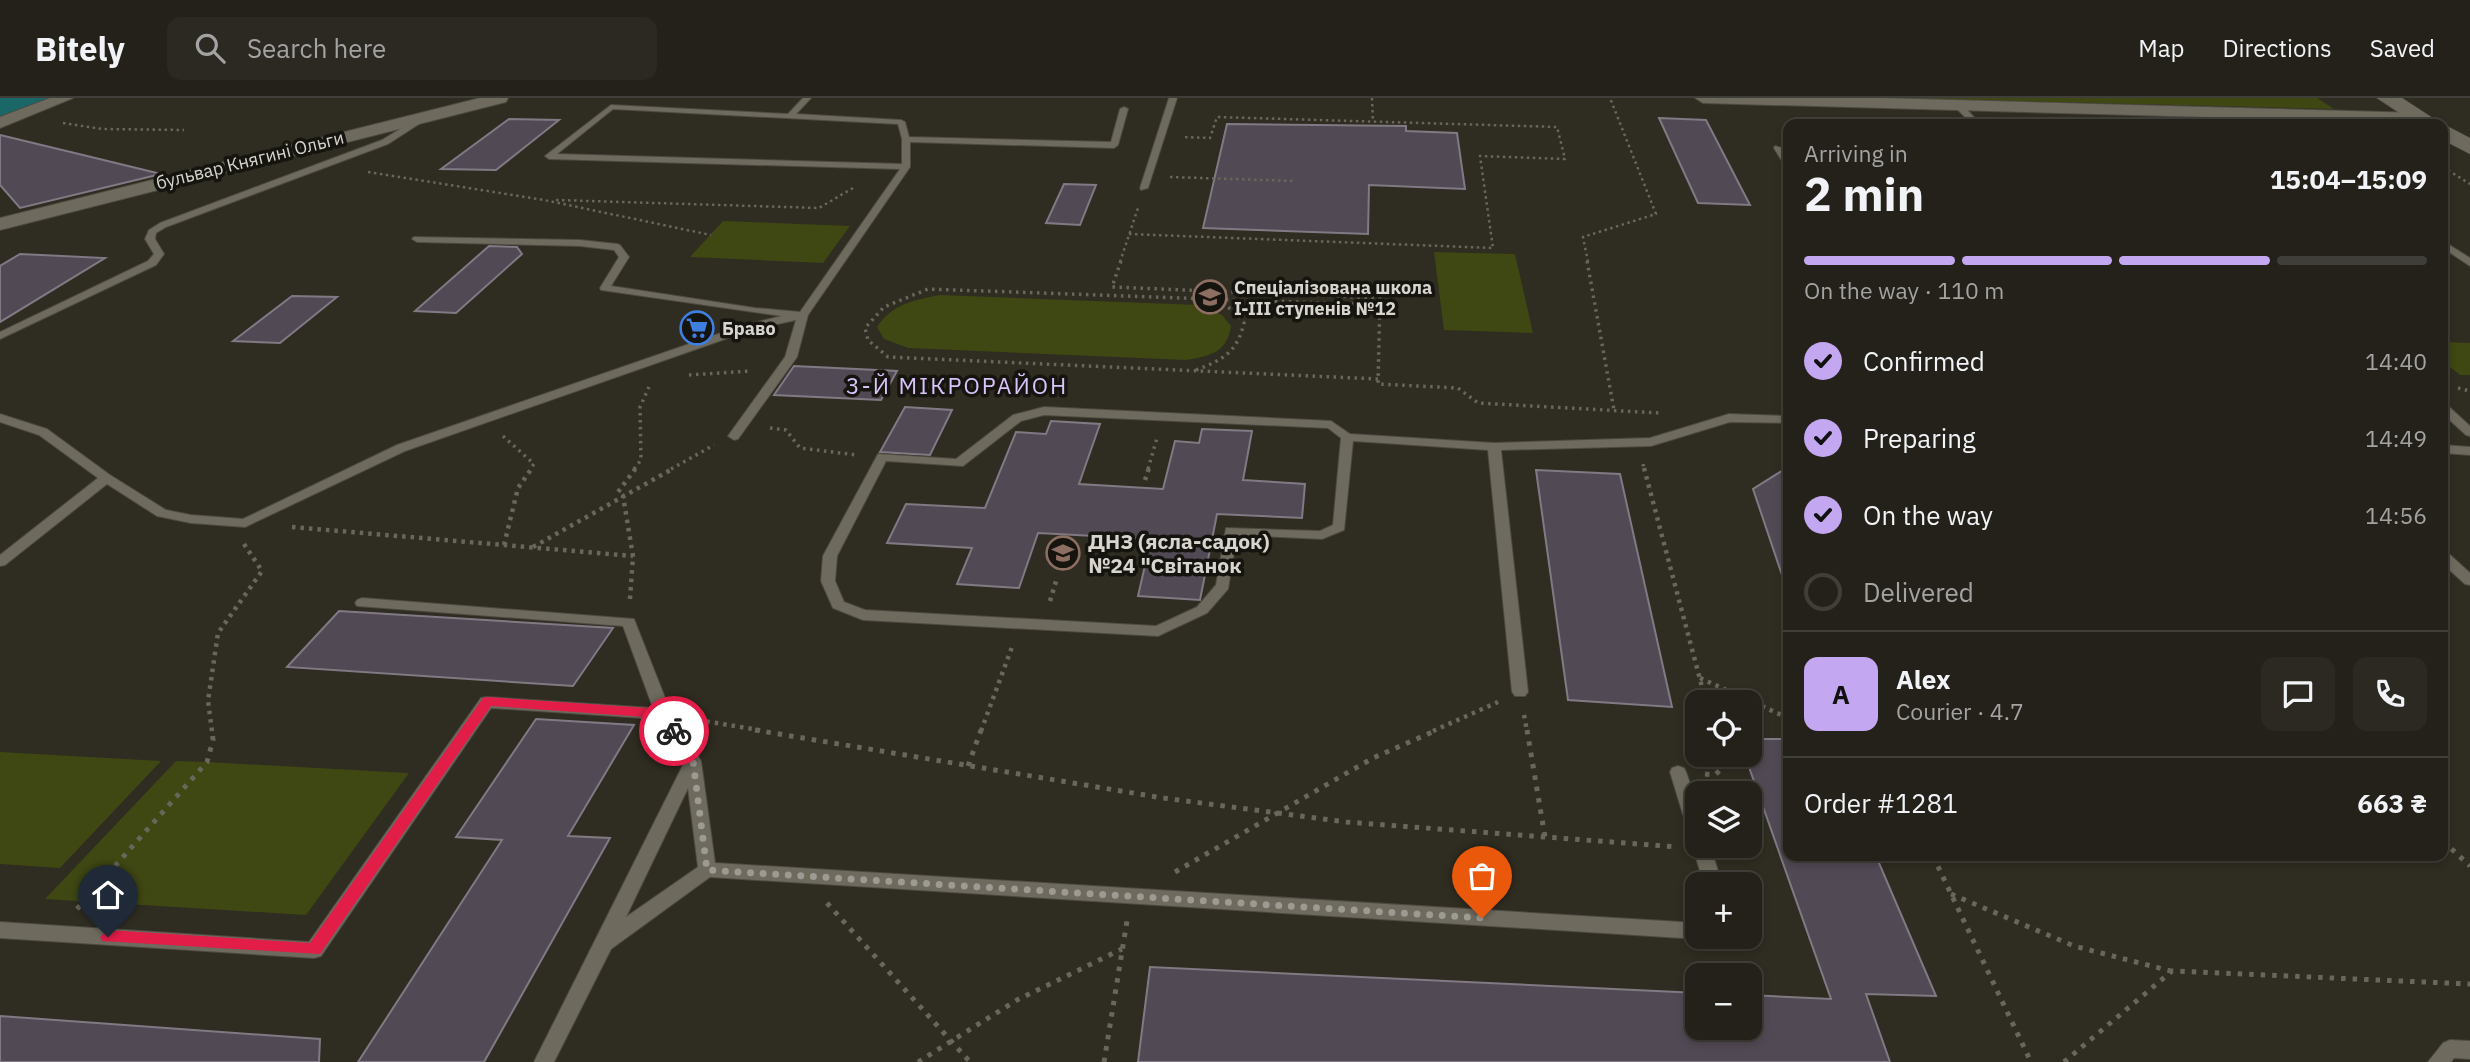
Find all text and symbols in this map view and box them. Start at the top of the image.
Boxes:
search box [167,17,657,80]
text: Bitely [35,27,125,70]
icon: search [191,29,229,67]
text: Search here [247,31,386,65]
text: Map [2138,32,2184,64]
text: Directions [2222,32,2332,64]
text: Saved [2370,32,2435,64]
street label: бульвар Княгині Ольги [154,126,346,194]
text: Arriving in [1804,138,1908,168]
text: 15:04–15:09 [2270,162,2427,196]
text: 2 min [1804,164,1924,224]
text: On the way · 110 m [1804,275,2004,305]
place label: Спеціалізована школа І-ІІІ ступенів №12 [1234,276,1432,320]
school or university icon: Спеціалізована школа І-ІІІ ступенів №12 [1191,278,1229,316]
supermarket icon: Браво [678,309,716,347]
place label: Браво [722,317,776,340]
icon: check [1804,342,1842,380]
text: Confirmed [1863,344,1985,378]
text: 14:40 [2365,346,2427,376]
district label: 3-Й МІКРОРАЙОН [846,370,1068,400]
icon: check [1804,419,1842,457]
text: Preparing [1863,421,1976,455]
text: 14:49 [2365,423,2427,453]
icon: check [1804,496,1842,534]
text: On the way [1863,498,1993,532]
text: 14:56 [2365,500,2427,530]
place label: ДНЗ (ясла-садок) №24 "Світанок [1088,527,1270,579]
school or university icon: ДНЗ (ясла-садок) №24 "Світанок [1044,534,1082,572]
text: Delivered [1863,575,1974,609]
button: chat [2261,657,2335,731]
button: phone [2353,657,2427,731]
text: Alex [1896,662,1950,696]
text: A [1832,677,1850,711]
map controls [1685,690,1762,1040]
button: locate [1685,690,1762,767]
courier [639,696,709,766]
text: Courier · 4.7 [1896,696,2024,726]
icon: bike [655,712,693,750]
button: layers [1685,781,1762,858]
text: Order #1281 [1804,786,1958,820]
text: 663 ₴ [2357,786,2427,820]
pin [1452,846,1512,918]
icon: bag [1463,857,1501,895]
pin [78,865,138,937]
button: + [1685,872,1762,949]
icon: home [89,876,127,914]
button: − [1685,963,1762,1040]

